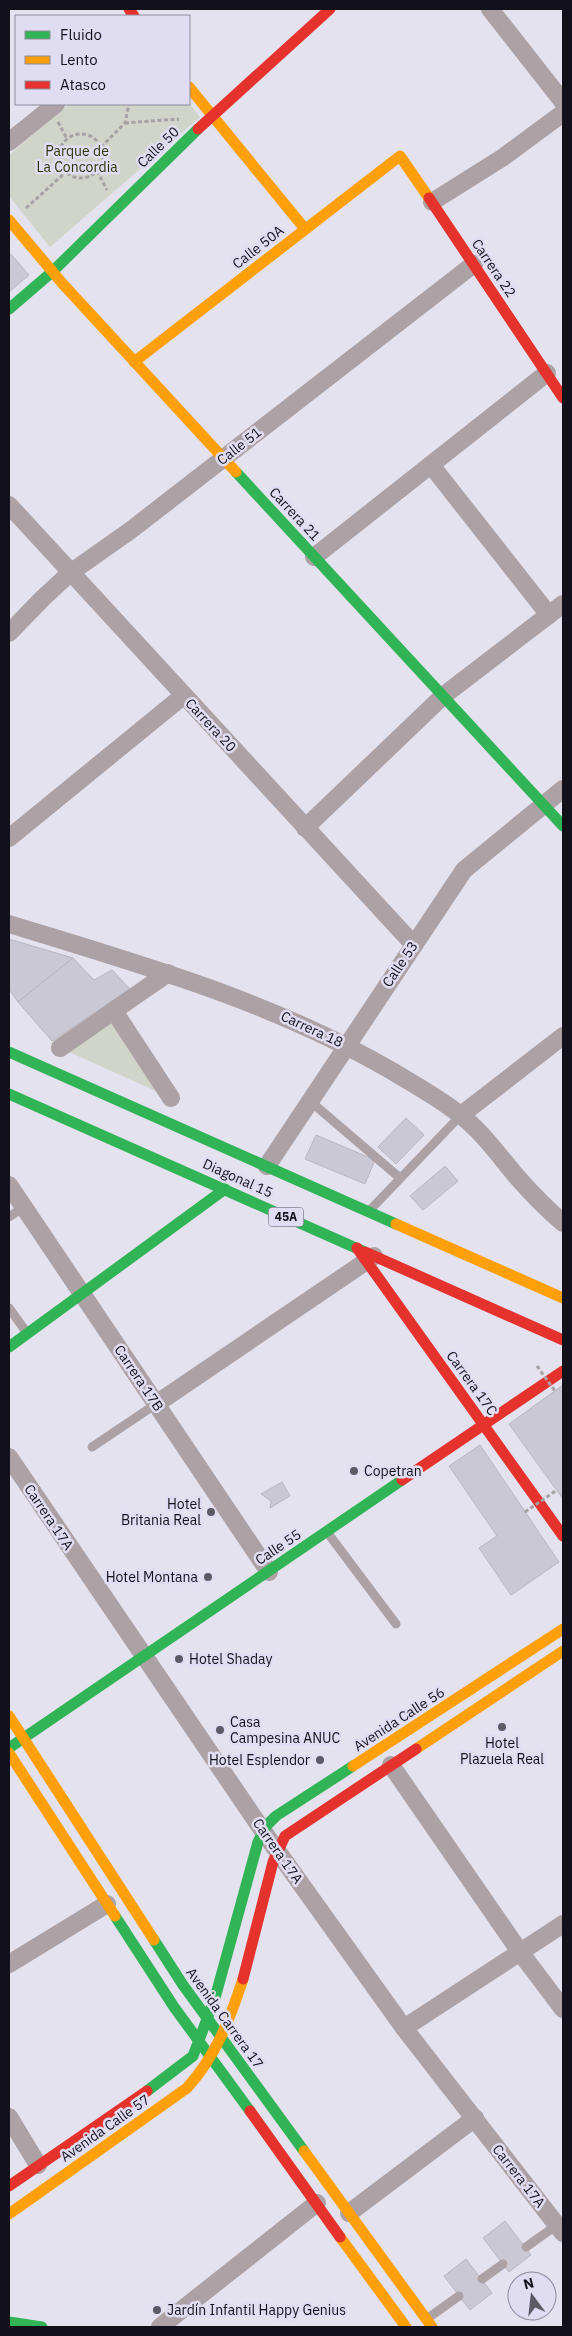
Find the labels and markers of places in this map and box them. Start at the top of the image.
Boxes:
place label: Copetran [364,1462,422,1480]
marker: Copetran [348,1465,360,1477]
place label: Hotel Britania Real [121,1495,201,1529]
marker: Hotel Britania Real [205,1506,217,1518]
place label: Hotel Montana [106,1568,199,1586]
marker: Hotel Montana [202,1571,214,1583]
place label: Hotel Shaday [189,1650,272,1668]
marker: Hotel Shaday [173,1653,185,1665]
place label: Casa Campesina ANUC [230,1713,341,1747]
marker: Hotel Plazuela Real [496,1721,508,1733]
marker: Casa Campesina ANUC [214,1724,226,1736]
place label: Hotel Plazuela Real [460,1734,544,1768]
place label: Hotel Esplendor [209,1751,310,1769]
marker: Hotel Esplendor [314,1754,326,1766]
place label: Jardín Infantil Happy Genius [167,2301,346,2319]
marker: Jardín Infantil Happy Genius [151,2304,163,2316]

